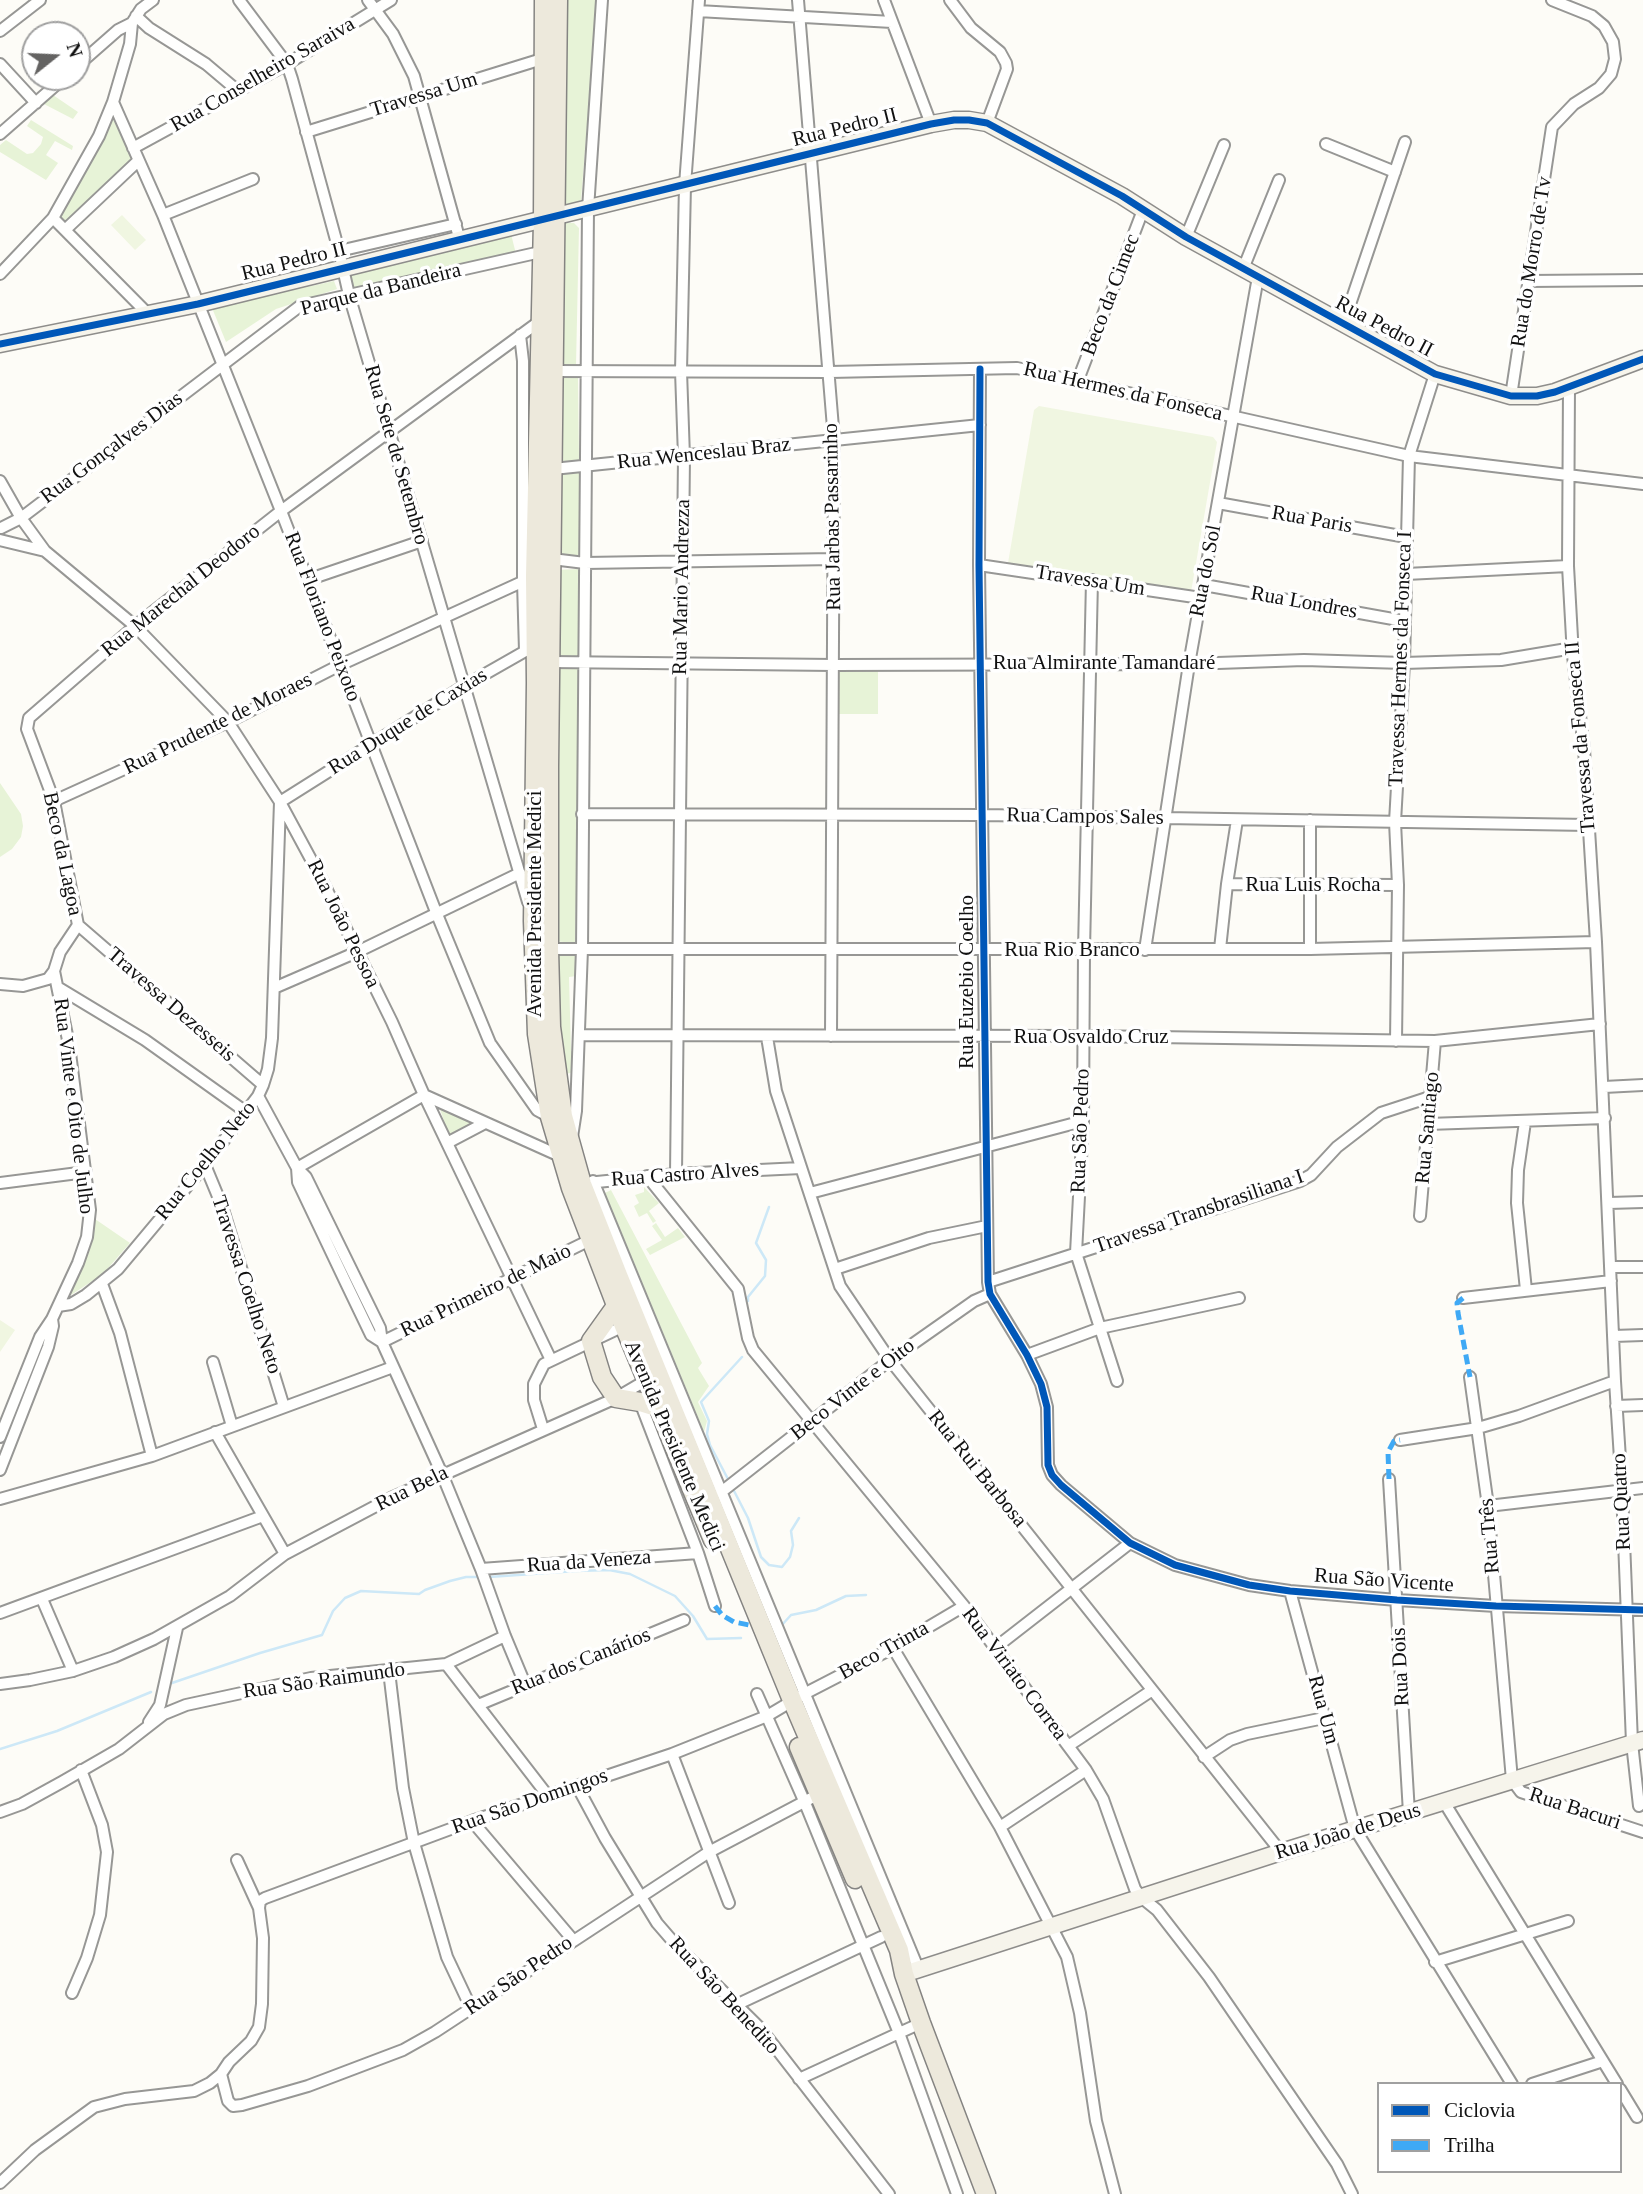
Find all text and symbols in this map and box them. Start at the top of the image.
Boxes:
street label: Rua Conselheiro Saraiva [166,12,360,138]
north arrow [21,21,91,91]
text: N [62,40,87,60]
street label: Travessa Um [367,67,481,123]
street label: Rua Pedro II [790,103,900,153]
street label: Rua do Morro de Tv [1506,175,1558,349]
street label: Beco da Cimec [1076,231,1146,359]
street label: Rua Pedro II [239,237,349,287]
street label: Parque da Bandeira [298,258,464,322]
street label: Rua Pedro II [1331,291,1437,363]
street label: Rua Hermes da Fonseca [1021,357,1225,427]
street label: Rua Sete de Setembro [358,362,434,548]
street label: Rua Gonçalves Dias [36,386,188,510]
street label: Rua Jarbas Passarinho [819,423,847,611]
street label: Rua Wenceslau Braz [616,432,792,476]
street label: Rua Mario Andrezza [668,499,696,675]
street label: Rua Paris [1270,501,1354,539]
street label: Rua Marechal Deodoro [96,519,266,663]
street label: Rua do Sol [1185,523,1227,619]
street label: Rua Floriano Peixoto [278,529,366,705]
street label: Travessa Hermes da Fonseca I [1384,531,1418,787]
street label: Travessa Um [1033,560,1147,602]
street label: Rua Londres [1249,581,1359,625]
street label: Travessa da Fonseca II [1560,640,1602,834]
street label: Rua Almirante Tamandaré [993,650,1215,676]
street label: Rua Duque de Caxias [324,663,492,781]
street label: Rua Prudente de Moraes [119,667,317,781]
street label: Beco da Lagoa [37,790,87,918]
street label: Avenida Presidente Medici [522,790,548,1018]
street label: Rua Campos Sales [1006,803,1164,831]
street label: Rua João Pessoa [301,856,385,992]
street label: Rua Luis Rocha [1245,872,1381,898]
street label: Rua Euzebio Coelho [954,895,980,1069]
street label: Rua Rio Branco [1004,937,1140,963]
street label: Travessa Dezesseis [102,942,240,1068]
street label: Rua Vinte e Oito de Julho [47,997,99,1215]
street label: Rua Osvaldo Cruz [1013,1024,1169,1050]
street label: Rua São Pedro [1066,1068,1096,1194]
street label: Rua Santiago [1411,1071,1445,1185]
street label: Rua Coelho Neto [150,1096,262,1226]
street label: Rua Castro Alves [610,1157,760,1193]
street label: Travessa Transbrasiliana I [1091,1164,1307,1260]
street label: Travessa Coelho Neto [205,1193,287,1377]
street label: Rua Primeiro de Maio [396,1239,576,1343]
street label: Beco Vinte e Oito [786,1334,920,1446]
street label: Avenida Presidente Medici [618,1337,730,1555]
street label: Rua Rui Barbosa [922,1405,1032,1533]
street label: Rua Quatro [1607,1453,1637,1551]
street label: Rua Bela [372,1461,452,1517]
street label: Rua Três [1474,1497,1506,1575]
street label: Rua da Veneza [526,1545,652,1579]
street label: Rua São Vicente [1313,1564,1455,1598]
street label: Rua Viriato Correa [956,1603,1072,1745]
street label: Beco Trinta [835,1616,933,1686]
street label: Rua dos Canários [508,1623,654,1701]
street label: Rua Dois [1386,1627,1416,1707]
street label: Rua São Raimundo [241,1657,407,1705]
street label: Rua Um [1302,1673,1344,1747]
street label: Rua São Domingos [449,1763,611,1841]
street label: Rua Bacuri [1526,1782,1624,1836]
street label: Rua João de Deus [1272,1798,1424,1866]
street label: Rua São Pedro [460,1931,578,2021]
street label: Rua São Benedito [663,1932,785,2060]
legend [1377,2082,1622,2173]
text: Ciclovia [1444,2098,1515,2122]
text: Trilha [1444,2133,1495,2157]

